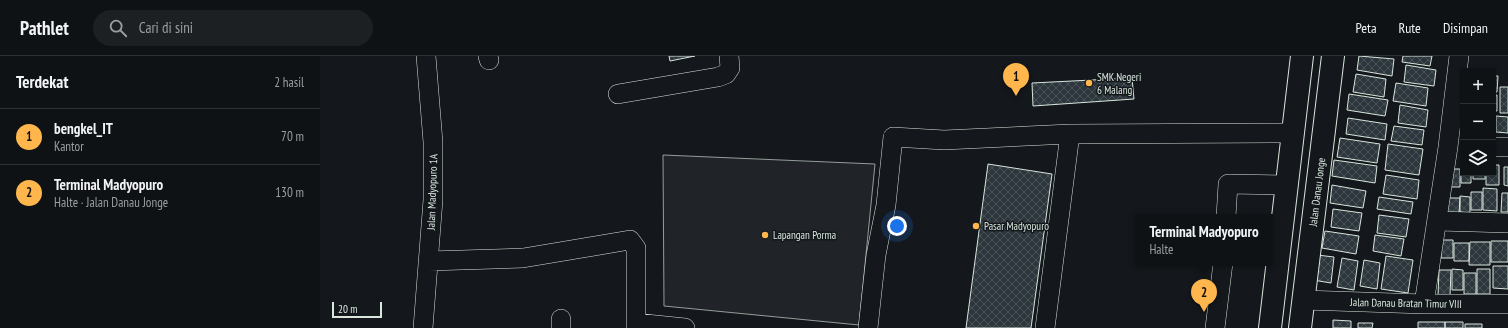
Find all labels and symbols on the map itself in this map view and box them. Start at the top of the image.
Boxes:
pin: 1 [1003,63,1029,96]
place label: SMK Negeri 6 Malang [1097,70,1141,97]
marker: SMK Negeri 6 Malang [1084,78,1094,88]
street label: Jalan Madyopuro 1A [424,153,440,231]
street label: Jalan Danau Jonge [1306,156,1328,228]
your location [887,216,907,236]
place label: Pasar Madyopuro [984,219,1049,233]
marker: Pasar Madyopuro [971,221,981,231]
place label: Lapangan Porma [773,228,836,242]
marker: Lapangan Porma [760,230,770,240]
pin: 2 [1191,279,1217,312]
street label: Jalan Danau Bratan Timur VIII [1349,295,1462,311]
scale bar [332,300,382,319]

